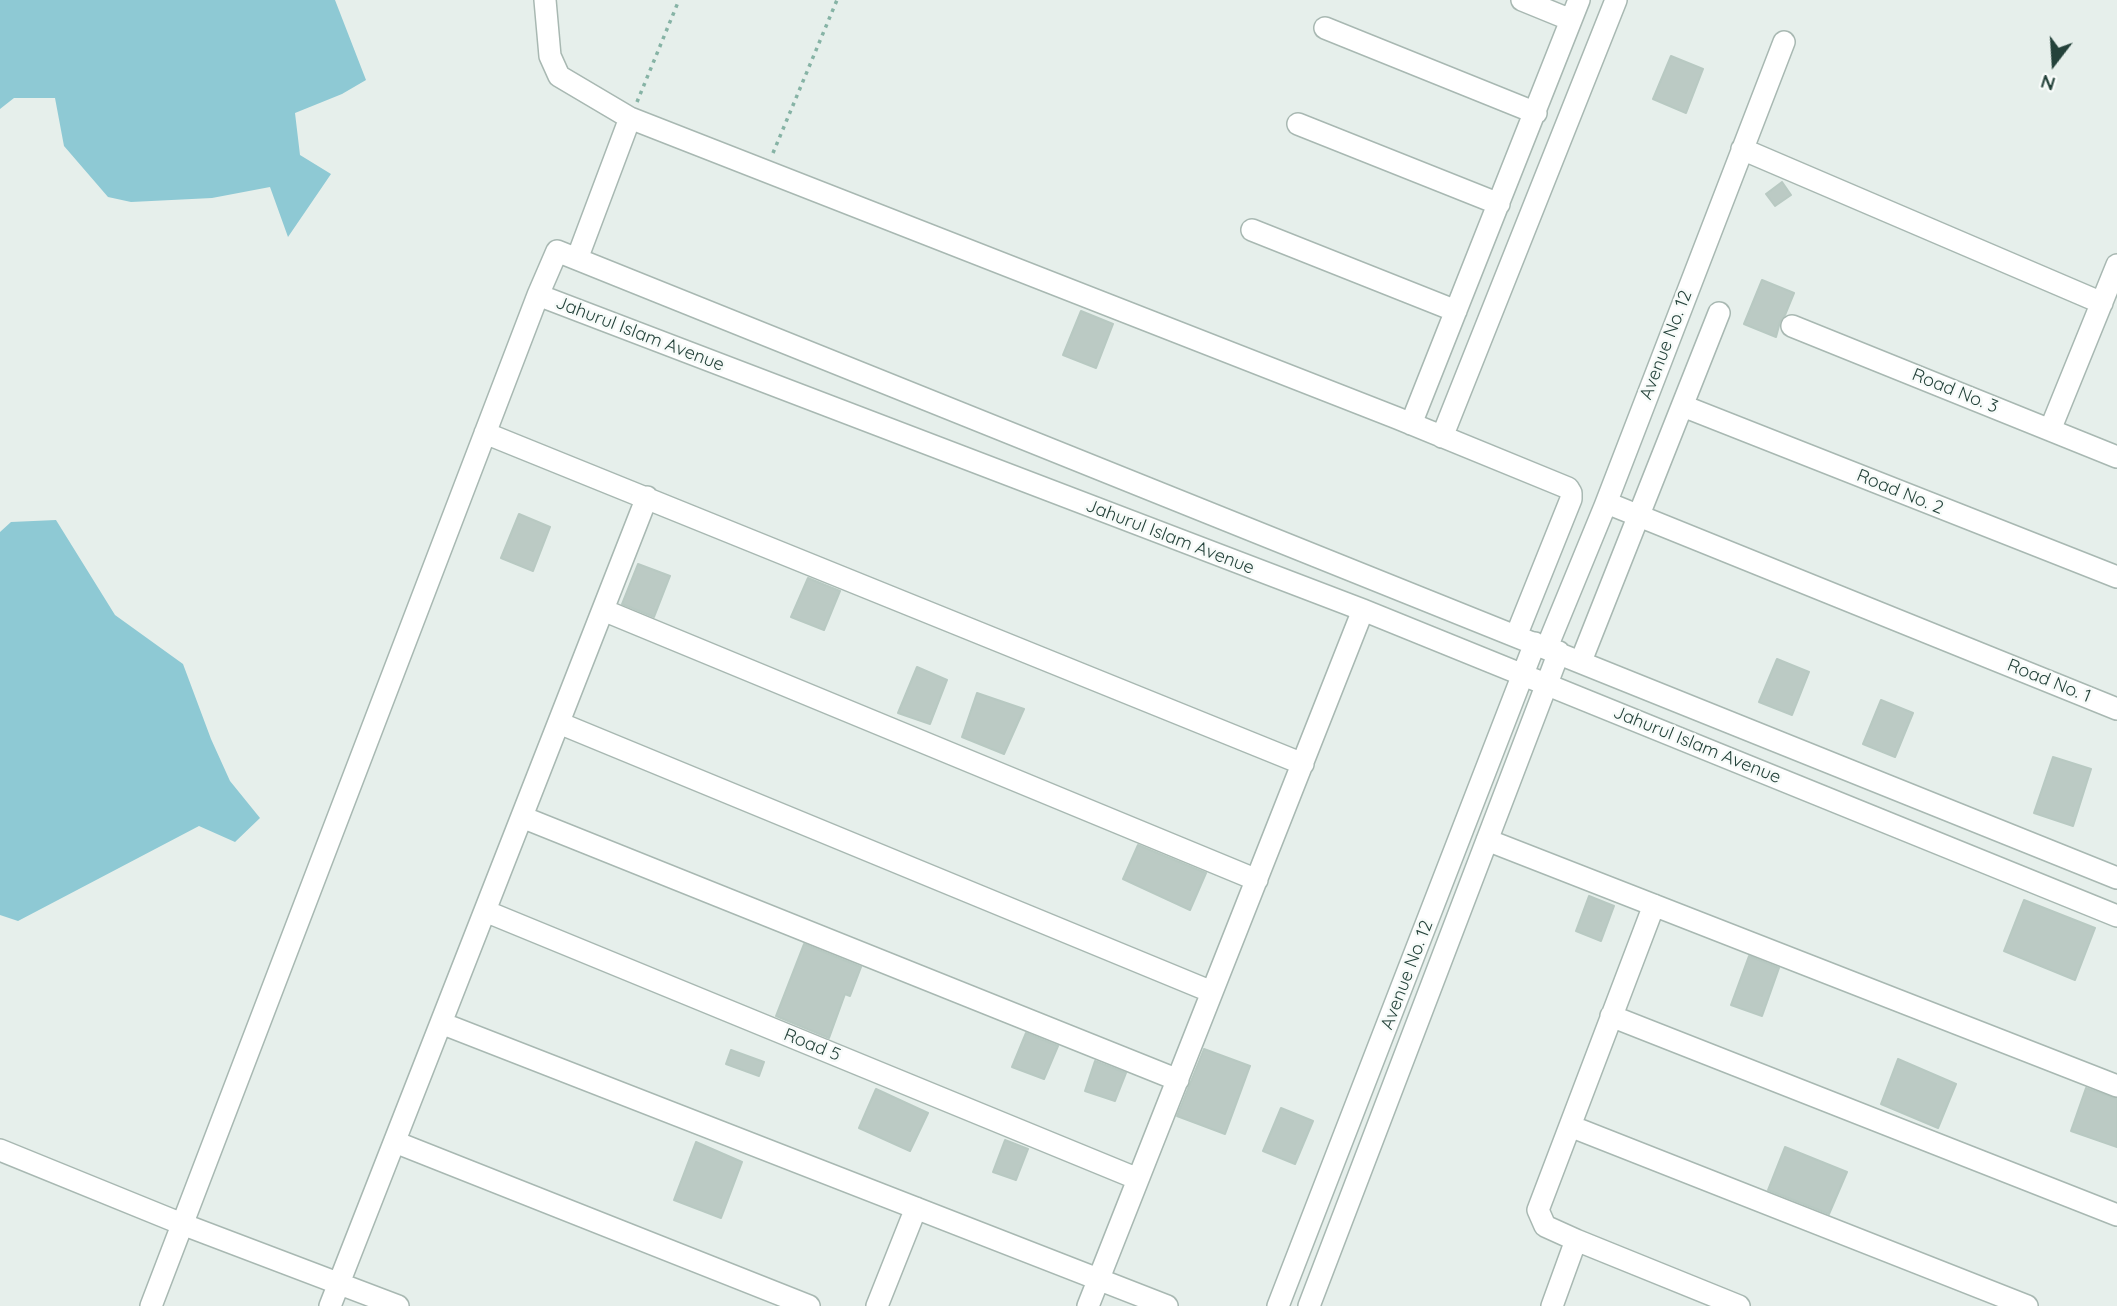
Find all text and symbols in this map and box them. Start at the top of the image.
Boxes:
north arrow [2019,28,2089,98]
text: N [2038,70,2058,97]
street label: Avenue No. 12 [1635,287,1697,403]
street label: Jahurul Islam Avenue [553,292,727,376]
street label: Road No. 3 [1909,364,2001,418]
street label: Road No. 2 [1853,465,1947,519]
street label: Jahurul Islam Avenue [1083,495,1257,579]
street label: Road No. 1 [2004,654,2094,708]
street label: Jahurul Islam Avenue [1610,702,1784,788]
street label: Avenue No. 12 [1376,917,1438,1033]
street label: Road 5 [780,1024,844,1066]

